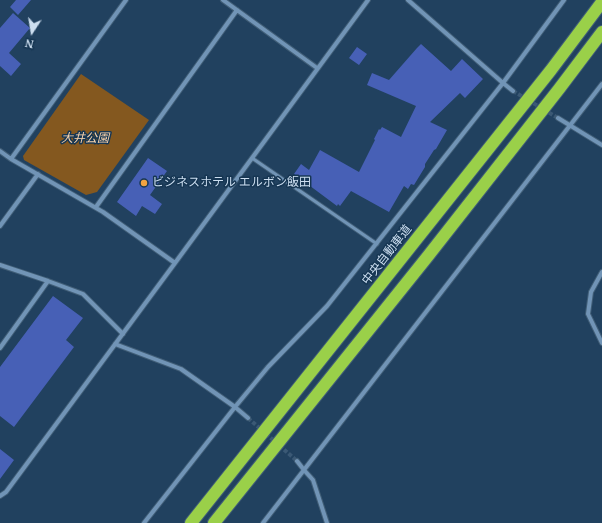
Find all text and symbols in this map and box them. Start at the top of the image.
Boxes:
north arrow [12,12,52,52]
text: N [24,36,35,52]
park label: 大井公園 [61,132,109,146]
place label: ビジネスホテル エルボン飯田 [152,176,311,190]
marker: ビジネスホテル エルボン飯田 [139,178,149,188]
street label: 中央自動車道 [359,222,415,288]

